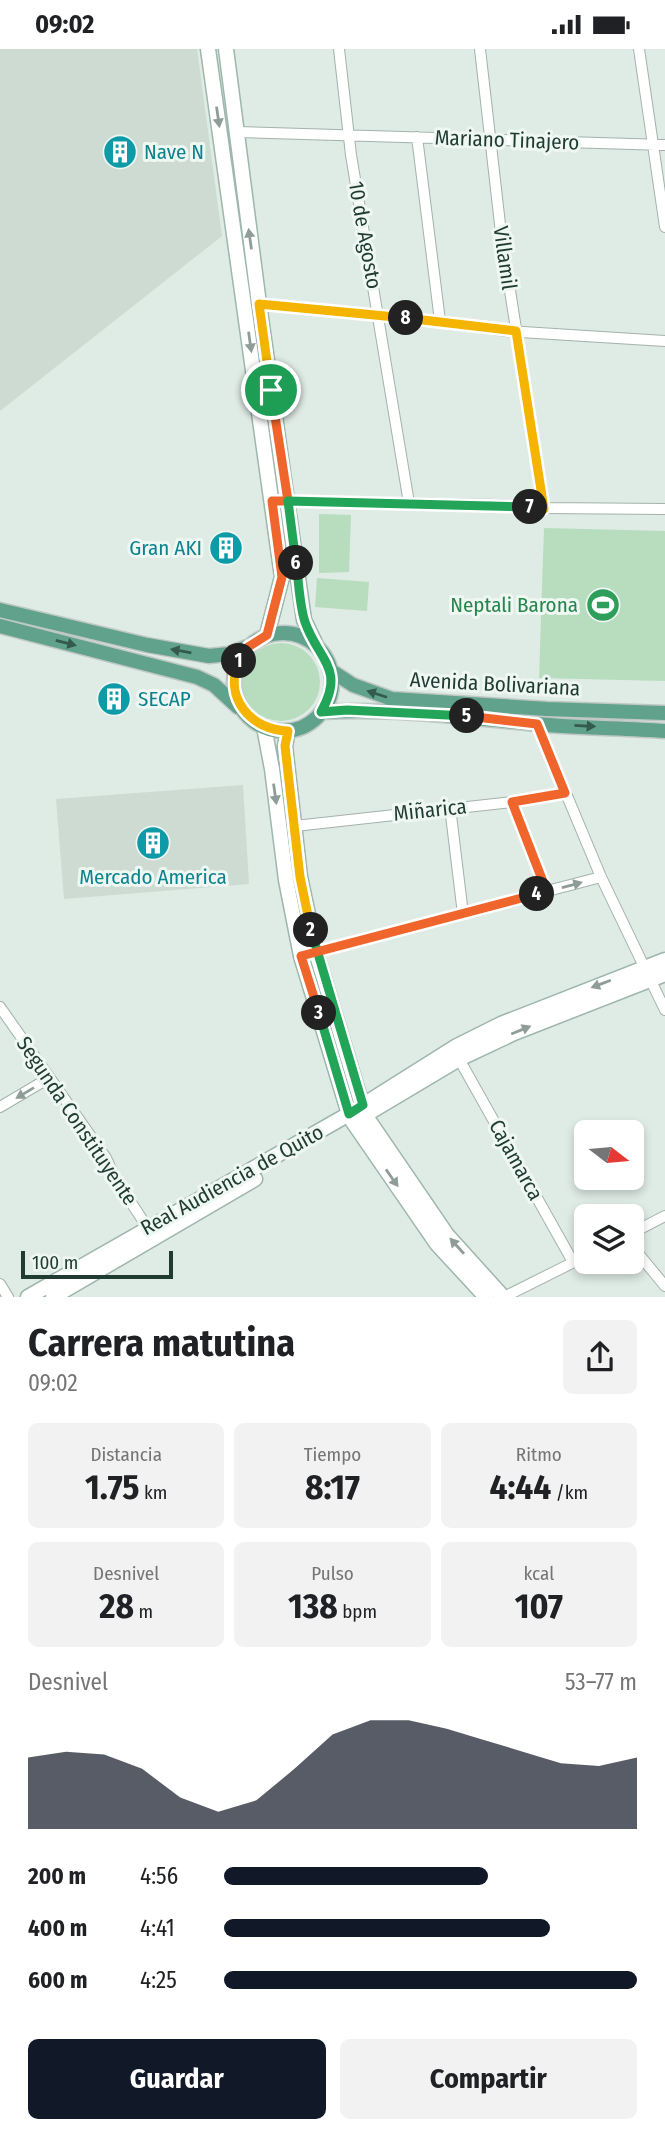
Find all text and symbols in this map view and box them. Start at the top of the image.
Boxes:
text: 09:02 [35,9,94,40]
one-way arrow [213,106,224,128]
street label: Mariano Tinajero [434,124,580,156]
building icon: Nave N [101,133,139,171]
place label: Nave N [144,139,204,165]
street label: 10 de Agosto [343,179,387,291]
street label: Villamil [488,224,522,292]
one-way arrow [245,228,256,250]
pin: 8 [388,301,424,335]
text: 8 [400,306,411,329]
one-way arrow [245,331,256,353]
pin [241,360,301,420]
icon: arrive [252,371,290,409]
pin: 7 [512,489,548,525]
text: 7 [525,495,534,518]
building icon: Gran AKI [207,529,245,567]
place label: Gran AKI [129,535,202,561]
pin: 6 [278,545,314,581]
text: 6 [291,551,300,574]
sports icon: Neptali Barona [584,586,622,624]
place label: Neptali Barona [450,592,578,618]
one-way arrow [56,639,77,649]
pin: 1 [222,643,256,679]
one-way arrow [170,645,192,656]
text: 1 [234,649,243,672]
street label: Avenida Bolivariana [409,667,581,701]
building icon: SECAP [95,680,133,718]
place label: SECAP [138,686,191,712]
one-way arrow [367,688,388,699]
pin: 5 [449,699,484,733]
text: 5 [462,704,471,727]
one-way arrow [574,721,596,732]
one-way arrow [270,783,281,805]
street label: Miñarica [392,793,468,827]
building icon: Mercado America [134,824,172,862]
place label: Mercado America [79,864,227,890]
pin: 4 [520,877,554,911]
one-way arrow [561,879,583,890]
text: 4 [532,882,541,905]
pin: 2 [294,913,328,947]
text: 2 [306,918,315,941]
one-way arrow [591,979,612,990]
pin: 3 [302,995,336,1031]
text: 3 [314,1001,323,1024]
one-way arrow [511,1025,532,1036]
street label: Segunda Constituyente [11,1032,143,1210]
one-way arrow [15,1086,34,1099]
street label: Cajamarca [483,1115,549,1205]
street label: Real Audiencia de Quito [136,1119,328,1241]
north arrow [574,1120,644,1190]
map controls [574,1120,644,1274]
one-way arrow [385,1169,399,1187]
button: layers [574,1204,644,1274]
one-way arrow [450,1238,466,1255]
scale bar [21,1247,173,1279]
text: 100 m [32,1251,78,1274]
text: Carrera matutina [28,1320,295,1366]
button: share [563,1320,637,1394]
text: 09:02 [28,1369,78,1397]
text: Distancia [90,1443,162,1466]
text: Tiempo [304,1443,361,1466]
text: Ritmo [516,1443,562,1466]
text: 1.75 [85,1466,139,1508]
text: 8:17 [305,1466,360,1508]
text: 4:44 [490,1466,551,1508]
text: km [139,1481,167,1504]
text: /km [551,1481,588,1504]
text: Desnivel [93,1562,159,1585]
text: Pulso [311,1562,354,1585]
text: kcal [523,1562,554,1585]
text: 28 [99,1585,134,1627]
text: 138 [288,1585,338,1627]
text: 107 [515,1585,563,1627]
text: m [134,1600,153,1623]
text: bpm [338,1600,377,1623]
text: Desnivel [28,1668,108,1696]
text: 53–77 m [565,1668,637,1696]
text: 200 m [28,1862,86,1890]
text: 4:56 [140,1862,178,1890]
text: 400 m [28,1914,87,1942]
text: 4:41 [140,1914,175,1942]
text: 600 m [28,1966,87,1994]
text: 4:25 [140,1966,177,1994]
button: Guardar [28,2039,326,2119]
button: Compartir [340,2039,637,2119]

